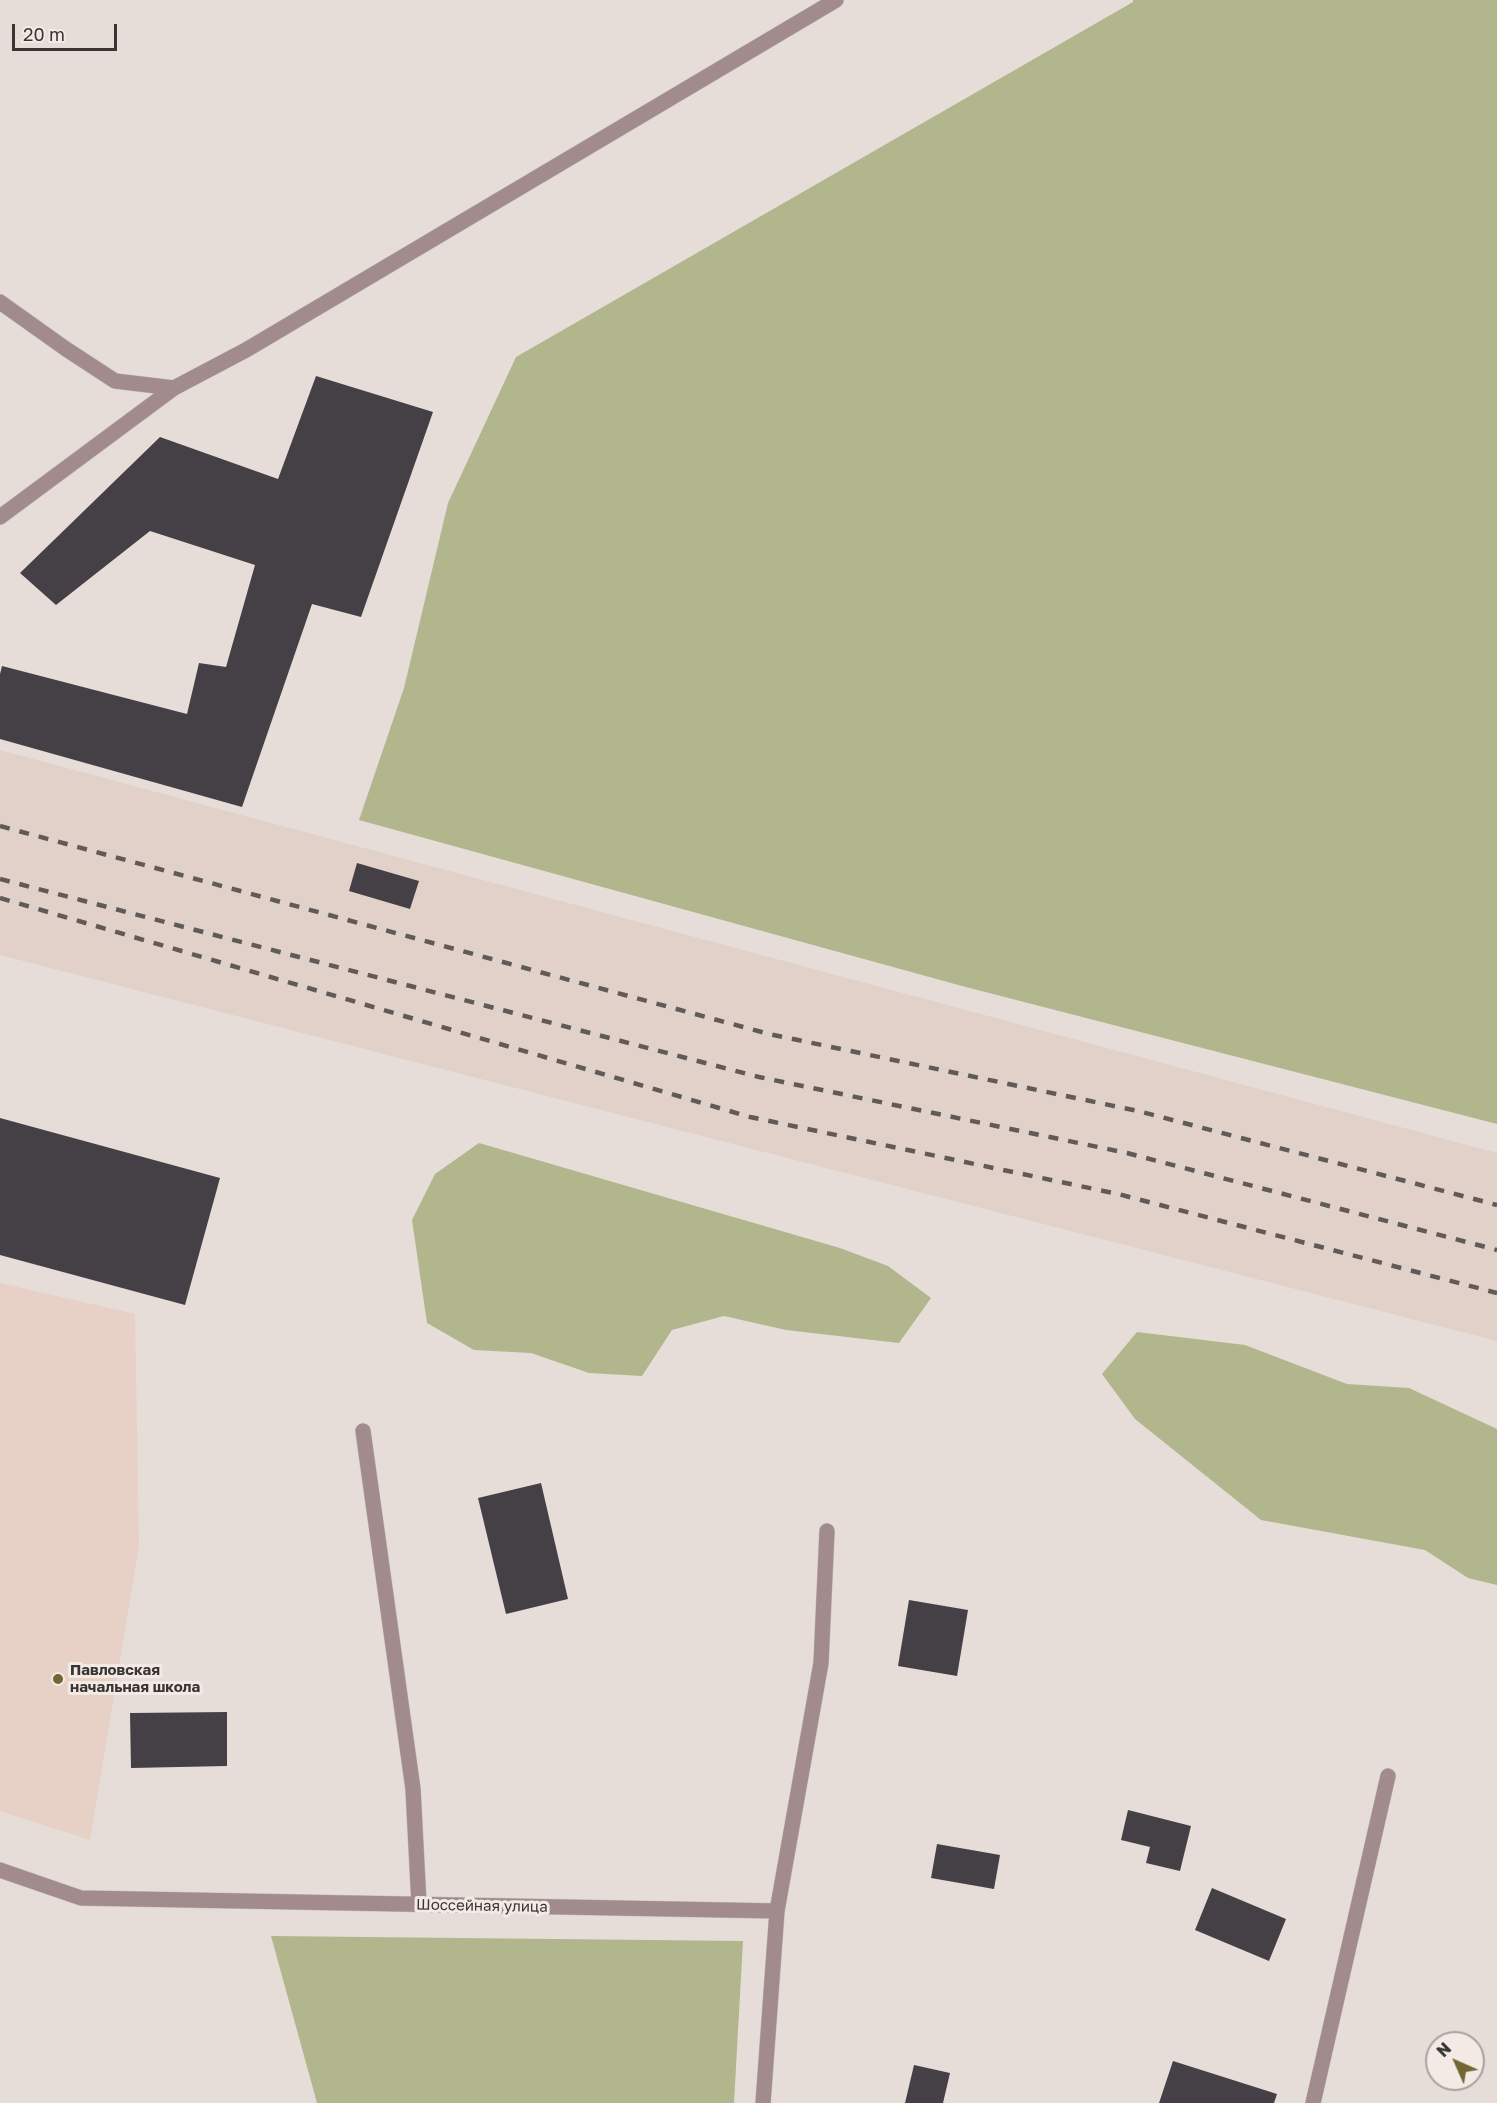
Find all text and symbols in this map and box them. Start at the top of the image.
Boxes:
scale bar [15,12,120,50]
text: 20 m [23,23,65,45]
place label: Павловская начальная школа [70,1661,200,1696]
marker: Павловская начальная школа [51,1672,65,1686]
street label: Шоссейная улица [416,1896,548,1916]
north arrow [1425,2031,1485,2091]
text: N [1432,2038,1455,2061]

